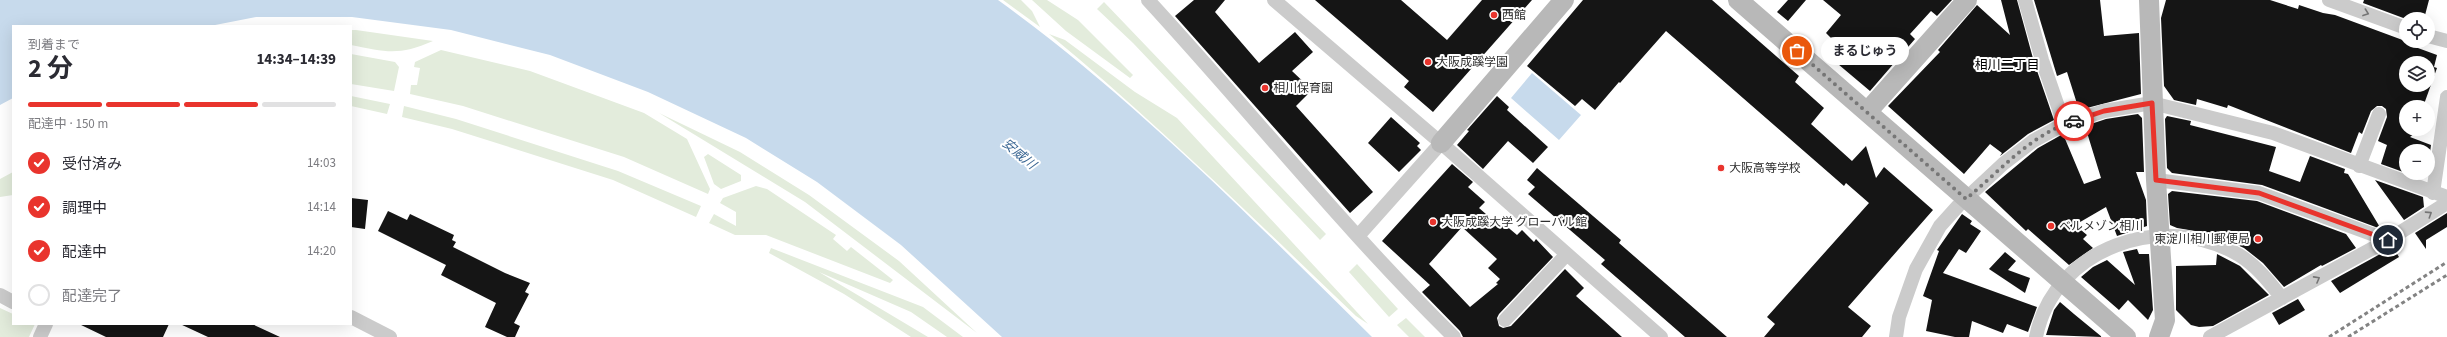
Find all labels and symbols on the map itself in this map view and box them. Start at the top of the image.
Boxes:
place label: 西館 [1502,7,1526,24]
one-way arrow [2363,9,2370,17]
marker: 西館 [1489,10,1499,20]
pin [1780,34,1814,68]
callout: まるじゅう [1821,37,1909,65]
place label: 大阪成蹊学園 [1436,54,1508,71]
district label: 相川二丁目 [1974,56,2040,74]
marker: 大阪成蹊学園 [1423,57,1433,67]
place label: 相川保育園 [1273,80,1333,97]
marker: 相川保育園 [1260,83,1270,93]
courier [2054,101,2094,141]
water label: 安威川 [998,135,1041,175]
place label: 大阪高等学校 [1729,160,1801,177]
marker: 大阪高等学校 [1716,163,1726,173]
one-way arrow [2425,211,2432,219]
place label: 大阪成蹊大学 グローバル館 [1441,214,1587,231]
marker: 大阪成蹊大学 グローバル館 [1428,217,1438,227]
place label: ベルメゾン相川 [2059,218,2143,235]
marker: ベルメゾン相川 [2046,221,2056,231]
pin [2371,223,2405,257]
place label: 東淀川相川郵便局 [2154,231,2250,248]
marker: 東淀川相川郵便局 [2253,234,2263,244]
one-way arrow [2312,276,2320,284]

